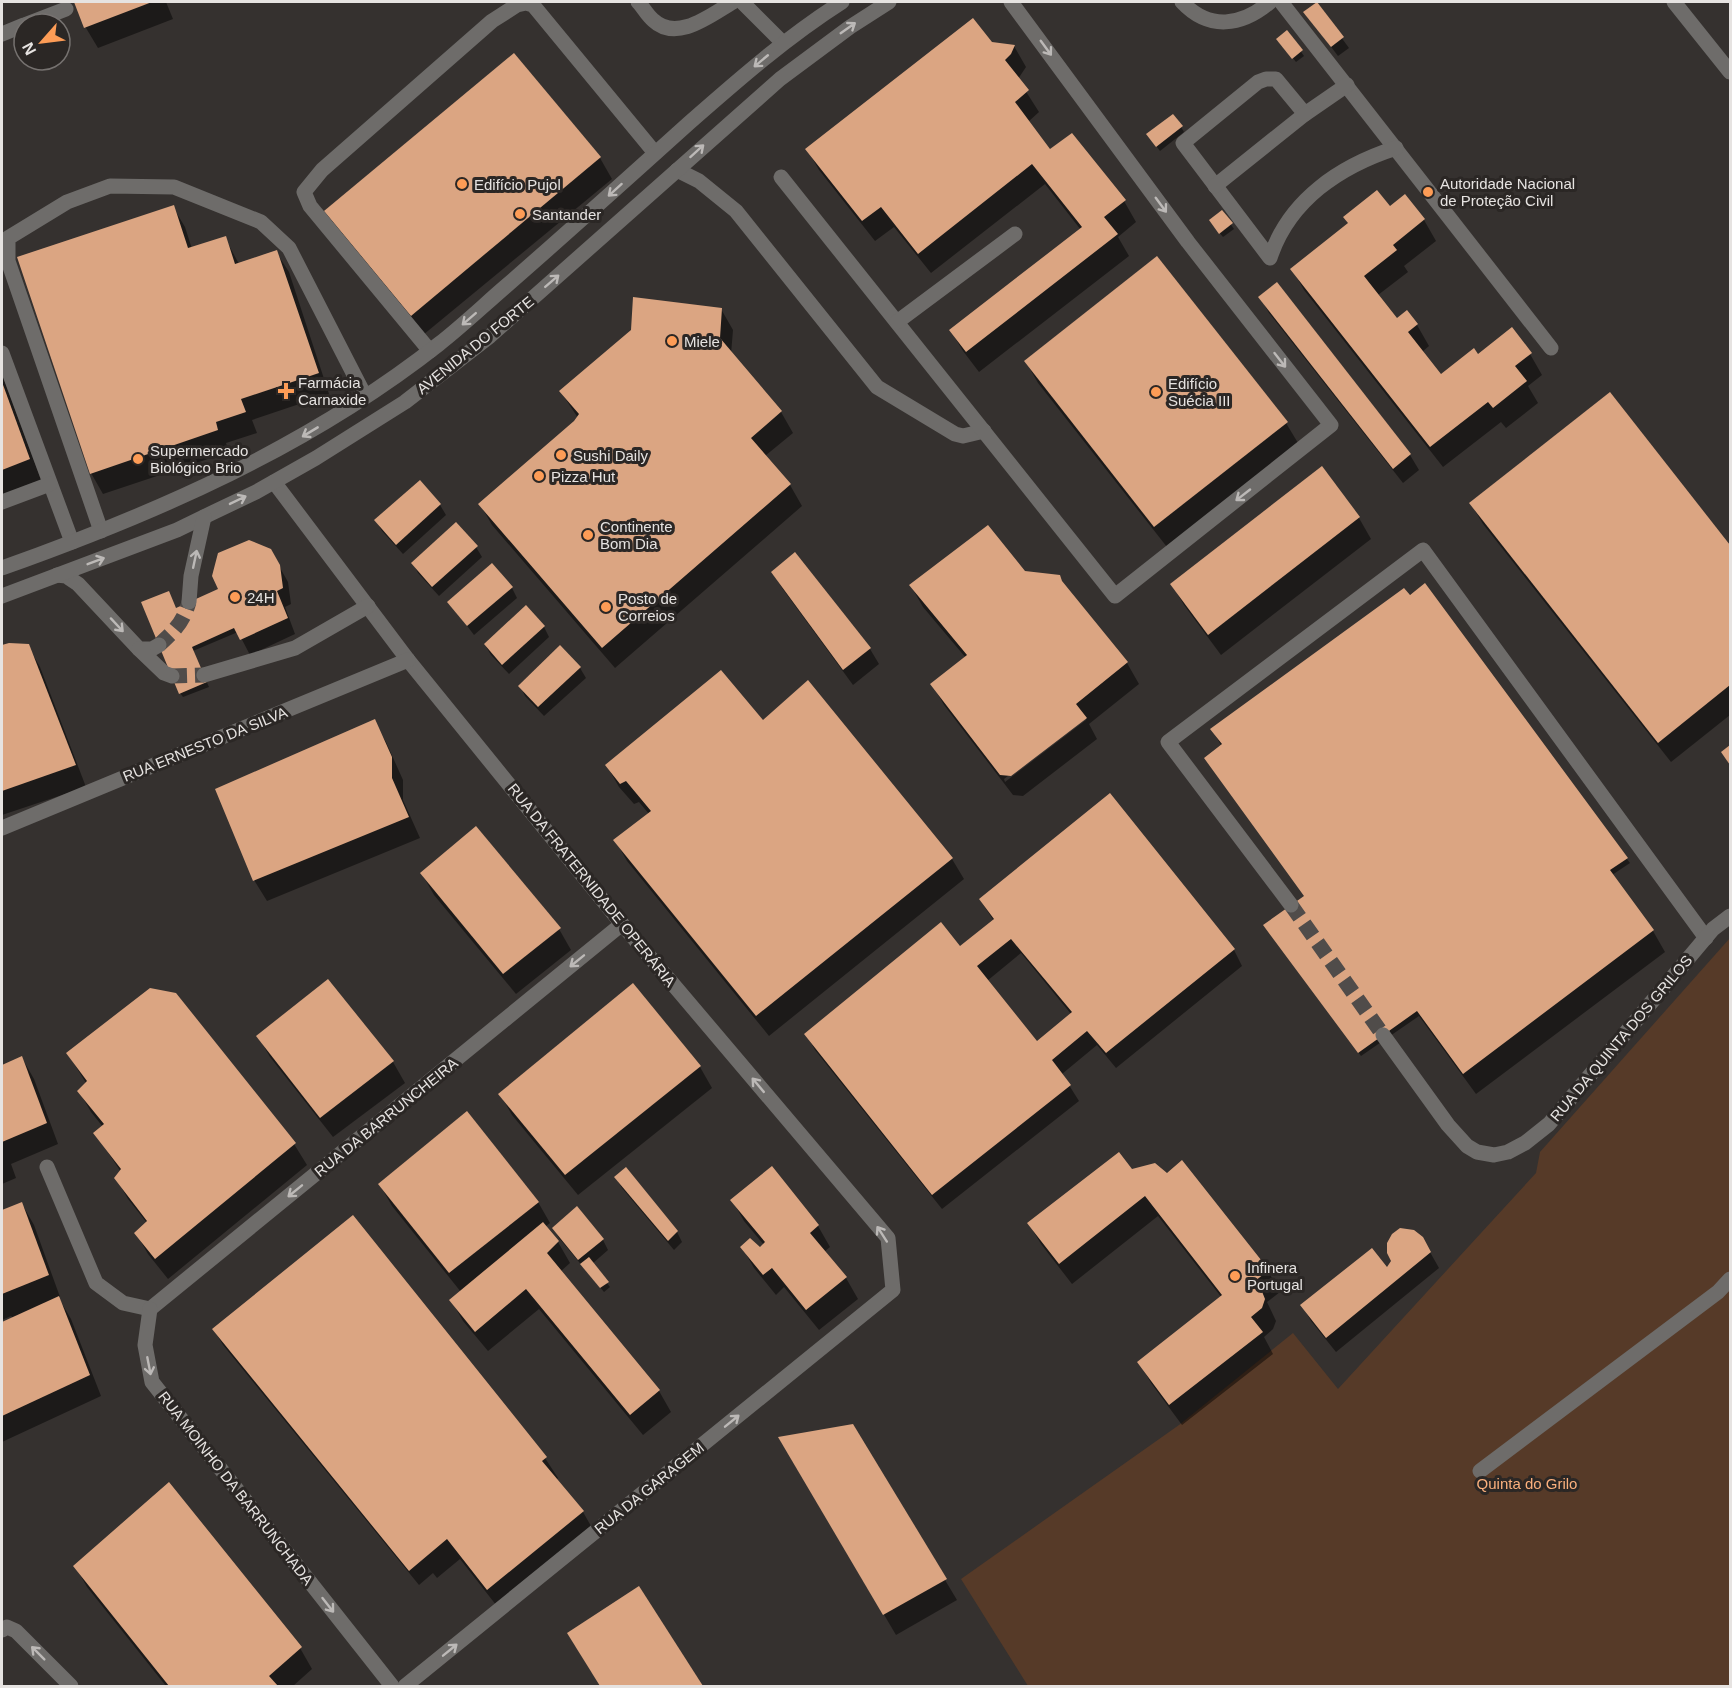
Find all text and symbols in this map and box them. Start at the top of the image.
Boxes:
north arrow [12,12,72,72]
one-way arrow [840,22,856,34]
text: N [19,40,39,58]
one-way arrow [1040,40,1052,56]
one-way arrow [754,54,769,68]
one-way arrow [690,144,705,158]
place label: Autoridade Nacional de Proteção Civil [1440,175,1575,209]
place label: Edifício Pujol [474,176,561,193]
marker: Edifício Pujol [455,177,469,191]
one-way arrow [608,183,623,197]
marker: Autoridade Nacional de Proteção Civil [1421,185,1435,199]
one-way arrow [1155,197,1168,213]
place label: Santander [532,206,601,223]
marker: Santander [513,207,527,221]
one-way arrow [544,274,559,288]
street label: AVENIDA DO FORTE [413,293,537,397]
one-way arrow [462,312,477,326]
place label: Miele [684,333,720,350]
marker: Miele [665,334,679,348]
one-way arrow [1274,352,1287,368]
place label: Farmácia Carnaxide [298,374,366,408]
place label: Edifício Suécia III [1168,375,1231,409]
marker: Farmácia Carnaxide [279,384,293,398]
marker: Edifício Suécia III [1149,385,1163,399]
one-way arrow [302,426,319,438]
place label: Supermercado Biológico Brio [150,442,248,476]
place label: Sushi Daily [573,447,649,464]
marker: Sushi Daily [554,448,568,462]
marker: Supermercado Biológico Brio [131,452,145,466]
place label: Pizza Hut [551,468,616,485]
marker: Pizza Hut [532,469,546,483]
one-way arrow [1236,488,1252,501]
one-way arrow [229,494,247,506]
place label: Continente Bom Dia [600,518,673,552]
marker: Continente Bom Dia [581,528,595,542]
one-way arrow [189,550,201,569]
one-way arrow [86,554,104,565]
place label: 24H [247,589,275,606]
marker: 24H [228,590,242,604]
place label: Posto de Correios [618,590,677,624]
marker: Posto de Correios [599,600,613,614]
one-way arrow [110,618,124,633]
street label: RUA ERNESTO DA SILVA [120,703,290,785]
street label: RUA DA FRATERNIDADE OPERÁRIA [505,780,679,990]
street label: RUA DA QUINTA DOS GRILOS [1547,952,1695,1124]
one-way arrow [569,955,585,968]
street label: RUA DA BARRUNCHEIRA [311,1054,461,1180]
one-way arrow [751,1077,764,1093]
one-way arrow [287,1184,303,1197]
one-way arrow [876,1225,889,1242]
place label: Infinera Portugal [1247,1259,1303,1293]
marker: Infinera Portugal [1228,1269,1242,1283]
one-way arrow [144,1356,155,1376]
street label: RUA MOINHO DA BARRUNCHADA [155,1388,317,1588]
one-way arrow [724,1414,739,1428]
street label: RUA DA GARAGEM [591,1439,707,1537]
park label: Quinta do Grilo [1477,1475,1577,1492]
one-way arrow [321,1597,334,1613]
one-way arrow [442,1643,458,1656]
one-way arrow [30,1645,45,1660]

